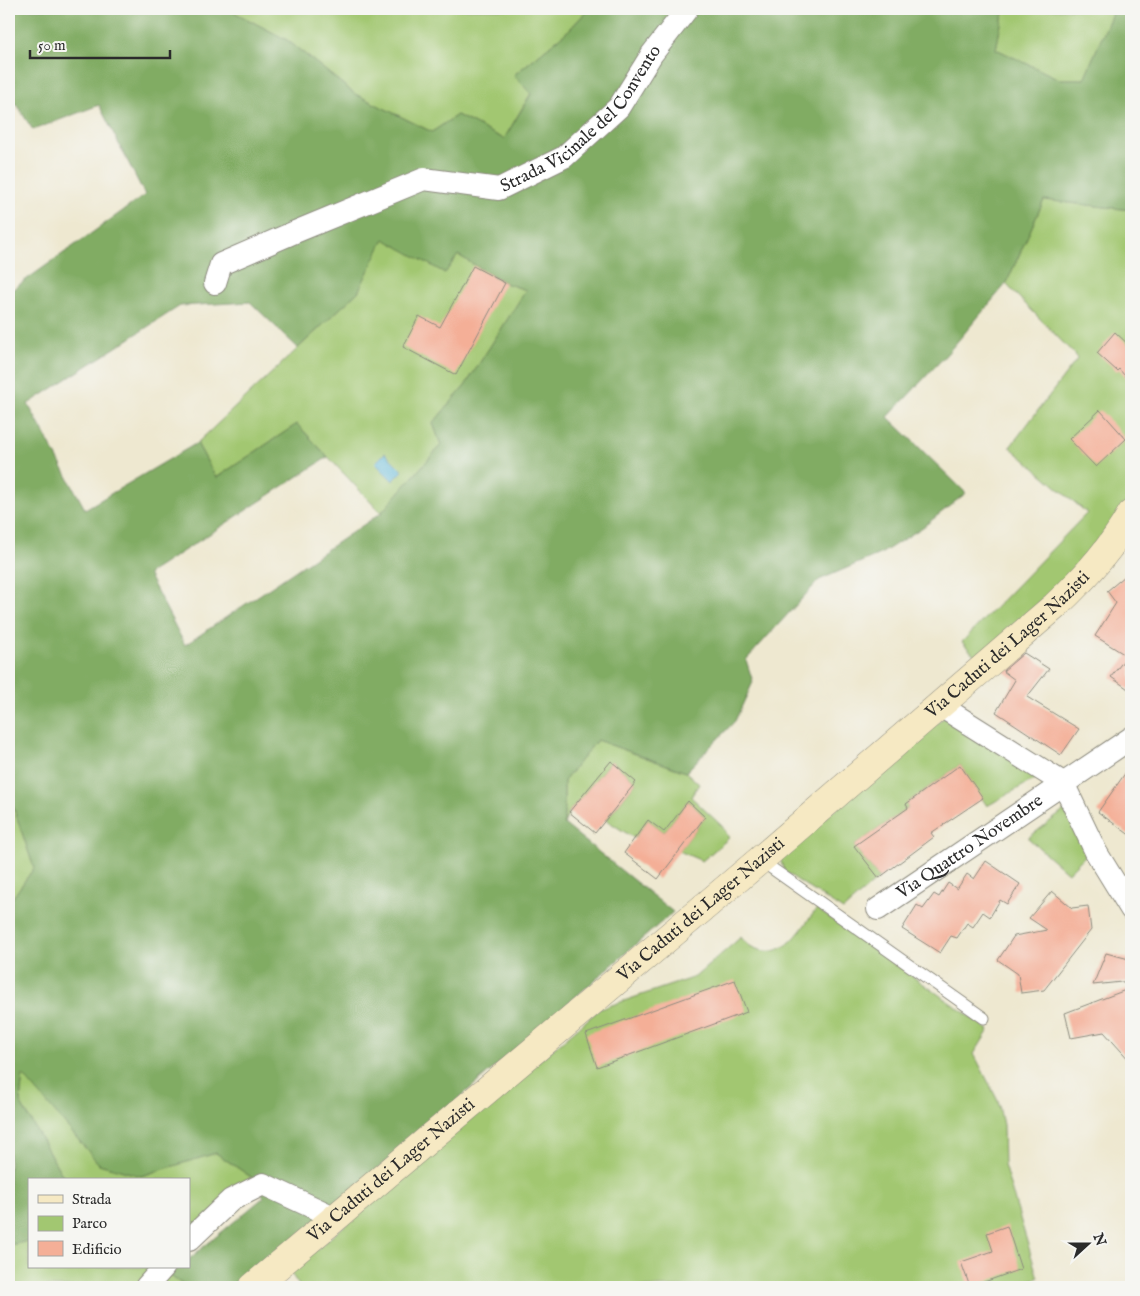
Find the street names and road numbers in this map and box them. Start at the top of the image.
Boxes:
street label: Strada Vicinale del Convento [497,40,667,198]
street label: Via Caduti dei Lager Nazisti [920,566,1095,724]
street label: Via Quattro Novembre [891,789,1048,905]
street label: Via Caduti dei Lager Nazisti [612,832,790,987]
street label: Via Caduti dei Lager Nazisti [302,1093,480,1248]

